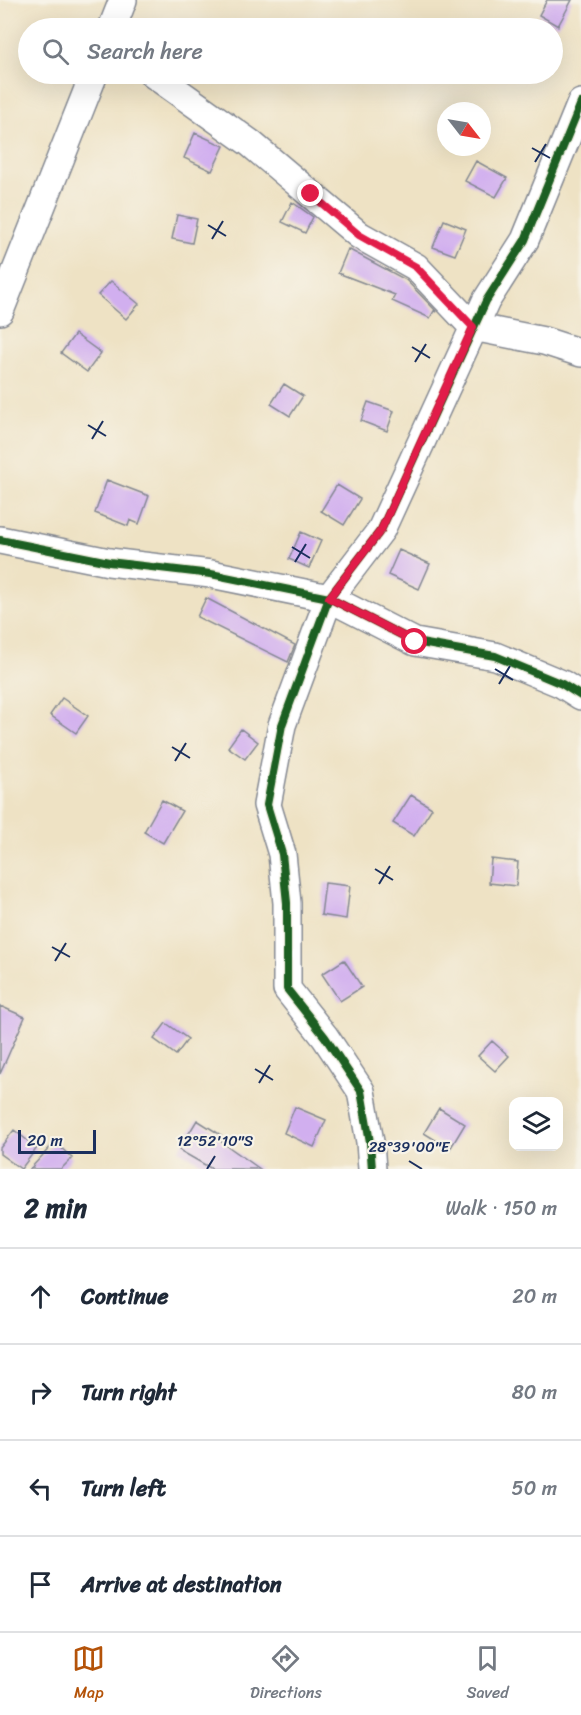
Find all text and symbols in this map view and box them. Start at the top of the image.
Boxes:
search box [18,18,563,84]
text: Search here [87,32,203,71]
icon: search [39,35,72,68]
north arrow [437,102,491,156]
route end [297,180,323,206]
route start [401,628,427,654]
map controls [509,1097,563,1151]
button: layers [509,1097,563,1151]
text: 20 m [27,1126,63,1155]
scale bar [18,1127,96,1154]
text: 12°52'10"S [177,1128,254,1154]
text: 28°39'00"E [369,1134,451,1160]
text: 2 min [24,1185,87,1231]
text: Walk · 150 m [445,1191,557,1226]
text: Continue [81,1277,169,1316]
text: 20 m [512,1279,557,1314]
icon: ahead [24,1280,57,1313]
text: Turn right [81,1373,176,1412]
text: 80 m [512,1375,557,1410]
icon: right [24,1376,57,1409]
text: Turn left [81,1469,166,1508]
text: 50 m [512,1471,557,1506]
icon: left [24,1472,57,1505]
text: Arrive at destination [81,1565,282,1604]
icon: arrive [24,1568,57,1601]
tab: Map [72,1642,105,1707]
tab: Directions [250,1642,322,1707]
tab: Saved [466,1642,509,1707]

